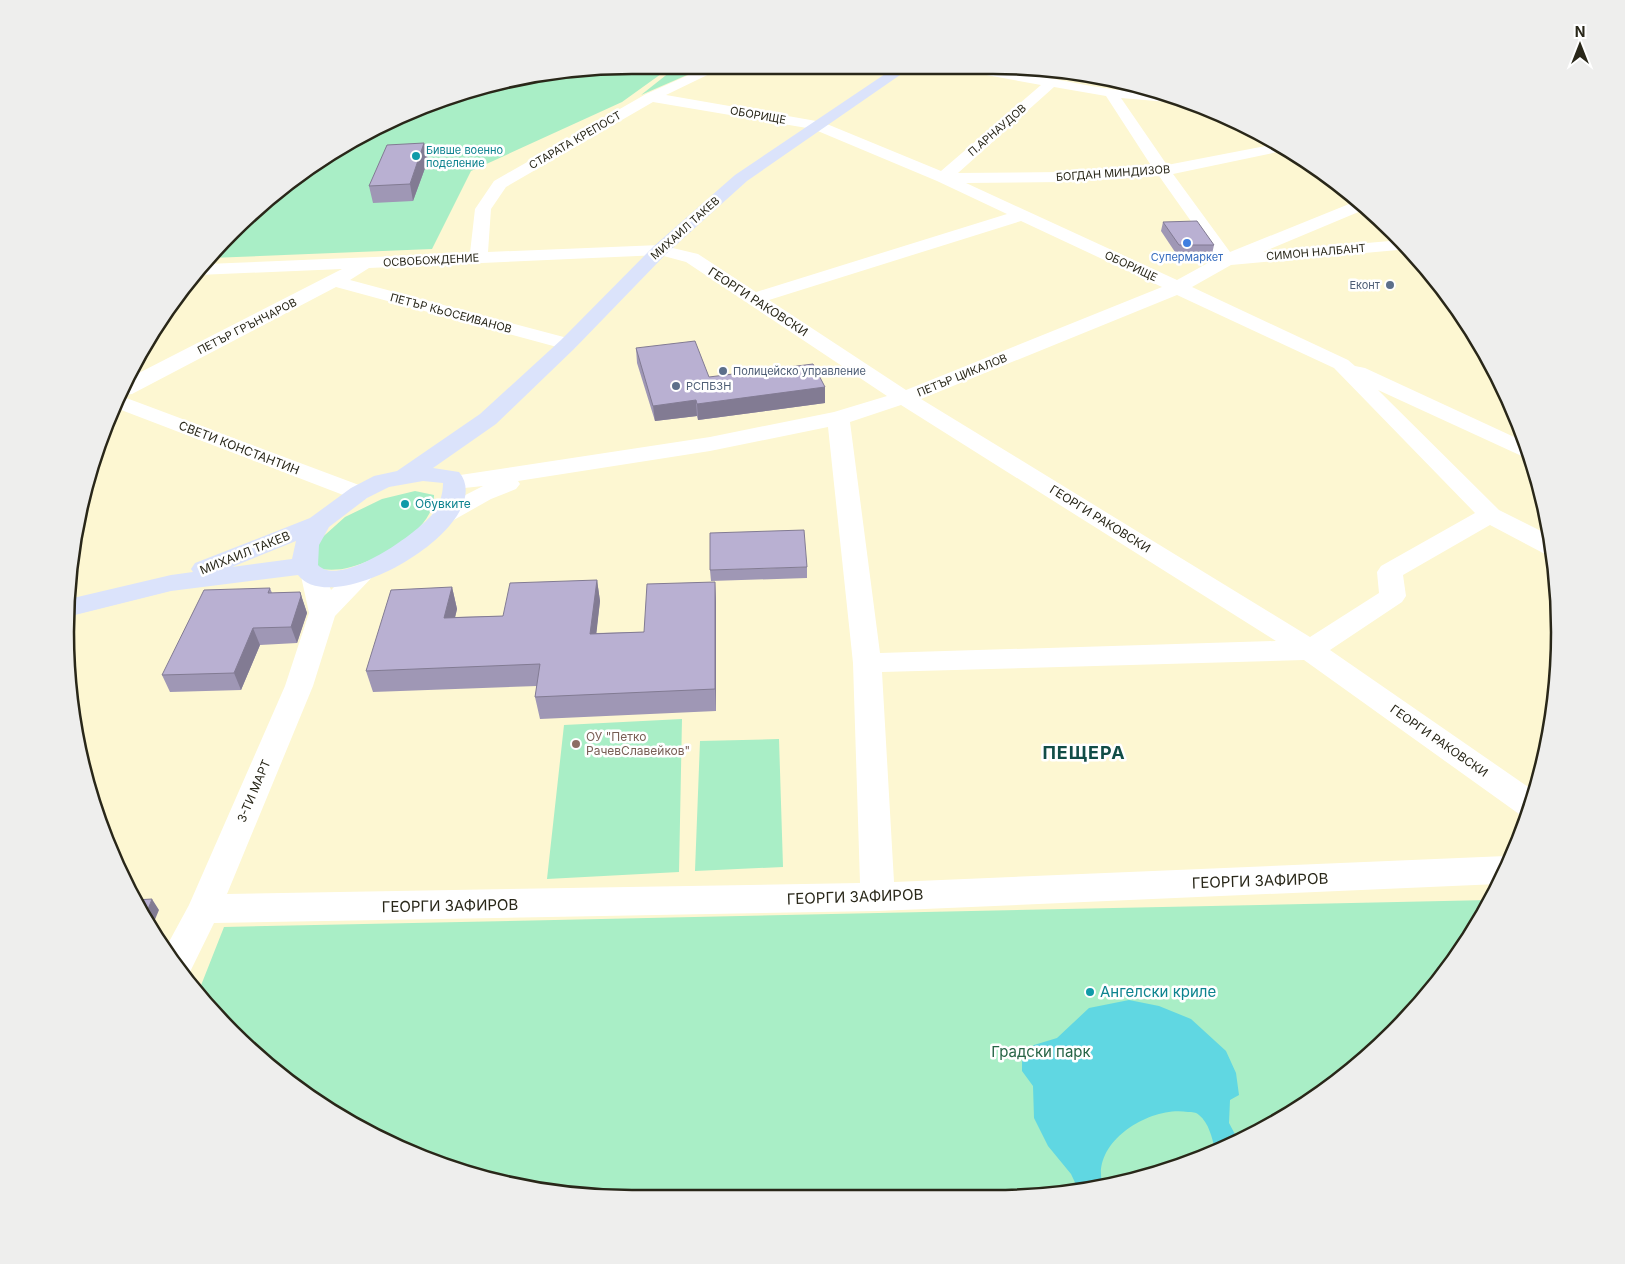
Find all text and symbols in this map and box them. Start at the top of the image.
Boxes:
north arrow [1555,20,1605,70]
text: N [1575,23,1585,40]
street label: П.АРНАУДОВ [965,101,1029,159]
street label: ОБОРИЩЕ [729,103,787,127]
street label: СТАРАТА КРЕПОСТ [526,108,624,172]
place label: Бивше военно поделение [426,143,504,170]
marker: Бивше военно поделение [410,150,422,162]
street label: БОГДАН МИНДИЗОВ [1055,162,1171,184]
street label: МИХАИЛ ТАКЕВ [648,193,722,263]
marker: Супермаркет [1181,237,1193,249]
street label: СИМОН НАЛБАНТ [1266,241,1366,263]
street label: ОБОРИЩЕ [1102,248,1160,284]
street label: ОСВОБОЖДЕНИЕ [383,250,479,270]
place label: Супермаркет [1151,250,1224,264]
street label: ГЕОРГИ РАКОВСКИ [706,264,811,339]
place label: Еконт [1349,278,1381,292]
marker: Еконт [1384,279,1396,291]
street label: ПЕТЪР КЬОСЕИВАНОВ [389,290,513,336]
street label: ПЕТЪР ГРЪНЧАРОВ [195,295,299,357]
street label: ПЕТЪР ЦИКАЛОВ [915,351,1009,399]
place label: Полицейско управление [733,364,866,378]
marker: Полицейско управление [717,365,729,377]
place label: РСПБЗН [686,379,731,393]
marker: РСПБЗН [670,380,682,392]
street label: СВЕТИ КОНСТАНТИН [177,418,302,477]
street label: ГЕОРГИ РАКОВСКИ [1047,481,1153,556]
place label: Обувките [415,496,471,511]
marker: Обувките [399,498,411,510]
street label: МИХАИЛ ТАКЕВ [198,528,292,577]
street label: ГЕОРГИ РАКОВСКИ [1387,701,1491,780]
place label: ОУ "Петко РачевСлавейков" [586,729,690,758]
marker: ОУ "Петко РачевСлавейков" [570,738,582,750]
district label: ПЕЩЕРА [1042,742,1126,763]
street label: 3-ТИ МАРТ [234,757,274,824]
street label: ГЕОРГИ ЗАФИРОВ [1191,869,1329,892]
street label: ГЕОРГИ ЗАФИРОВ [786,885,924,908]
street label: ГЕОРГИ ЗАФИРОВ [382,895,518,916]
place label: Ангелски криле [1100,982,1216,1001]
marker: Ангелски криле [1084,986,1096,998]
park label: Градски парк [991,1042,1091,1061]

